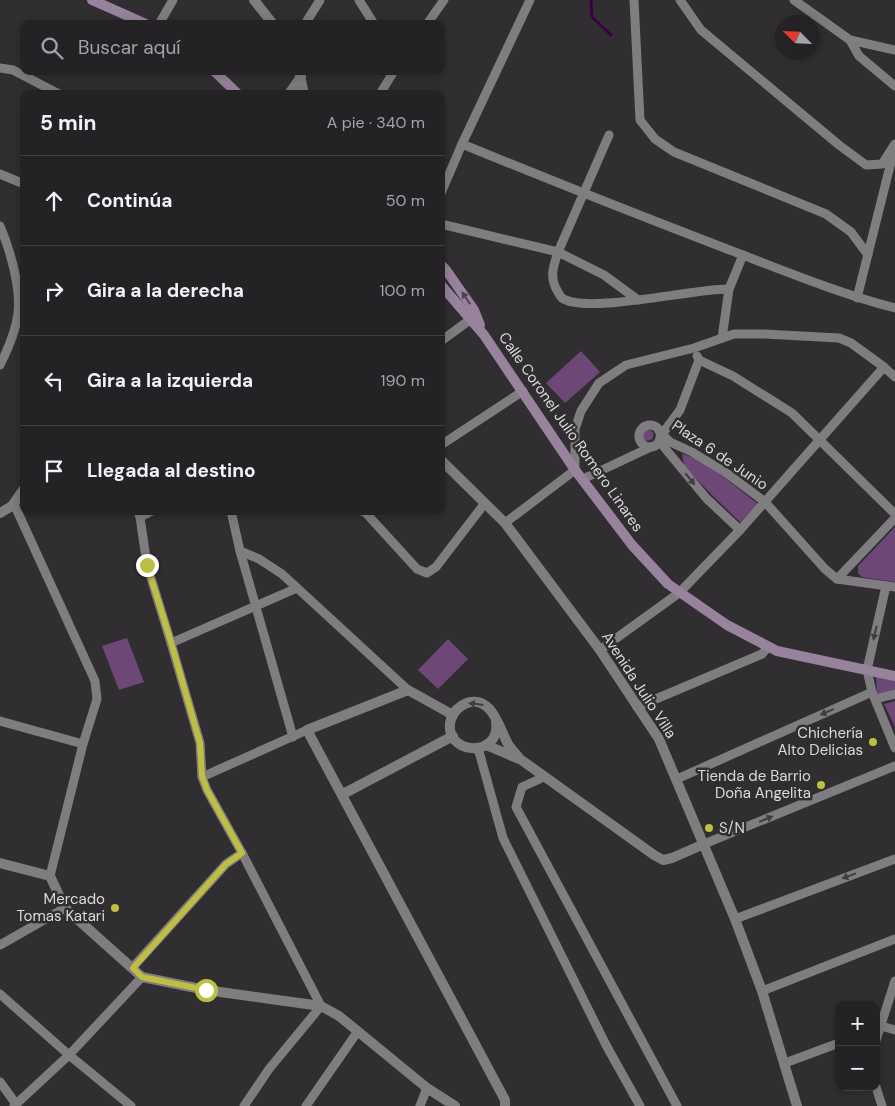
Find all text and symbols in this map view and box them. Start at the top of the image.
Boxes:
north arrow [775,15,820,60]
search box [20,20,445,75]
icon: search [38,34,66,62]
text: Buscar aquí [78,35,181,60]
text: 5 min [40,109,96,137]
text: A pie · 340 m [327,112,425,133]
icon: ahead [40,187,68,215]
text: Continúa [87,188,172,213]
text: 50 m [386,190,425,211]
icon: right [40,277,68,305]
text: Gira a la derecha [87,278,244,303]
text: 100 m [380,280,425,301]
one-way arrow [461,291,471,305]
street label: Calle Coronel Julio Romero Linares [494,328,648,536]
icon: left [40,367,68,395]
text: Gira a la izquierda [87,368,253,393]
text: 190 m [381,370,425,391]
street label: Plaza 6 de Junio [668,415,772,495]
icon: arrive [40,457,68,485]
text: Llegada al destino [87,458,256,483]
one-way arrow [684,472,696,484]
route end [136,554,159,577]
one-way arrow [871,626,879,641]
street label: Avenida Julio Villa [597,628,681,742]
one-way arrow [468,700,484,708]
one-way arrow [820,708,834,716]
place label: Chichería Alto Delicias [777,723,863,760]
marker: Chichería Alto Delicias [867,736,879,748]
place label: Tienda de Barrio Doña Angelita [698,766,811,803]
marker: Tienda de Barrio Doña Angelita [815,779,827,791]
one-way arrow [759,815,774,823]
place label: S/N [719,818,745,838]
marker: S/N [703,822,715,834]
one-way arrow [842,873,857,880]
place label: Mercado Tomas Katari [16,889,105,926]
marker: Mercado Tomas Katari [109,902,121,914]
route start [195,979,218,1002]
map controls [835,1001,880,1091]
button: + [835,1001,880,1046]
button: − [835,1046,880,1091]

